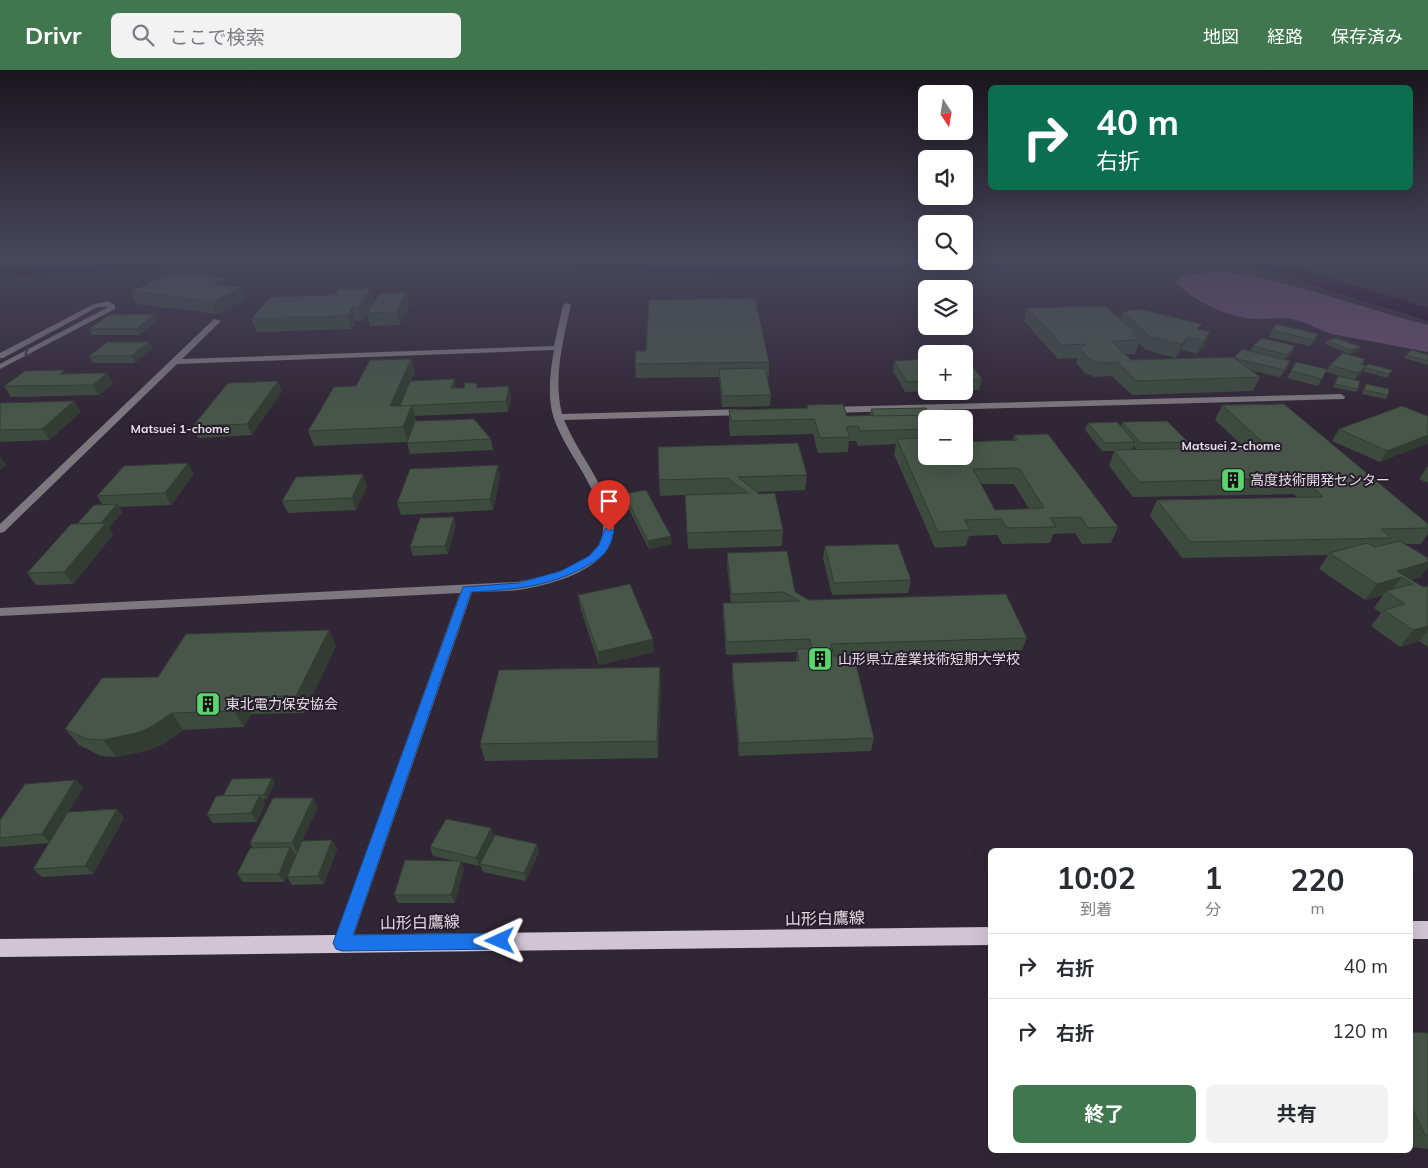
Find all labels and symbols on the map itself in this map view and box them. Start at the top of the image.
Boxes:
north arrow [918,85,972,140]
one-way arrow [24,346,33,356]
district label: Matsuei 1-chome [131,421,230,436]
district label: Matsuei 2-chome [1182,438,1281,453]
building icon: 高度技術開発センター [1220,467,1246,493]
place label: 高度技術開発センター [1250,471,1390,489]
pin [588,480,630,531]
building icon: 山形県立産業技術短期大学校 [807,646,833,672]
place label: 山形県立産業技術短期大学校 [838,650,1020,668]
building icon: 東北電力保安協会 [195,691,221,717]
place label: 東北電力保安協会 [226,695,338,713]
street label: 山形白鷹線 [785,907,865,929]
street label: 山形白鷹線 [380,911,460,933]
position arrow [473,914,525,966]

